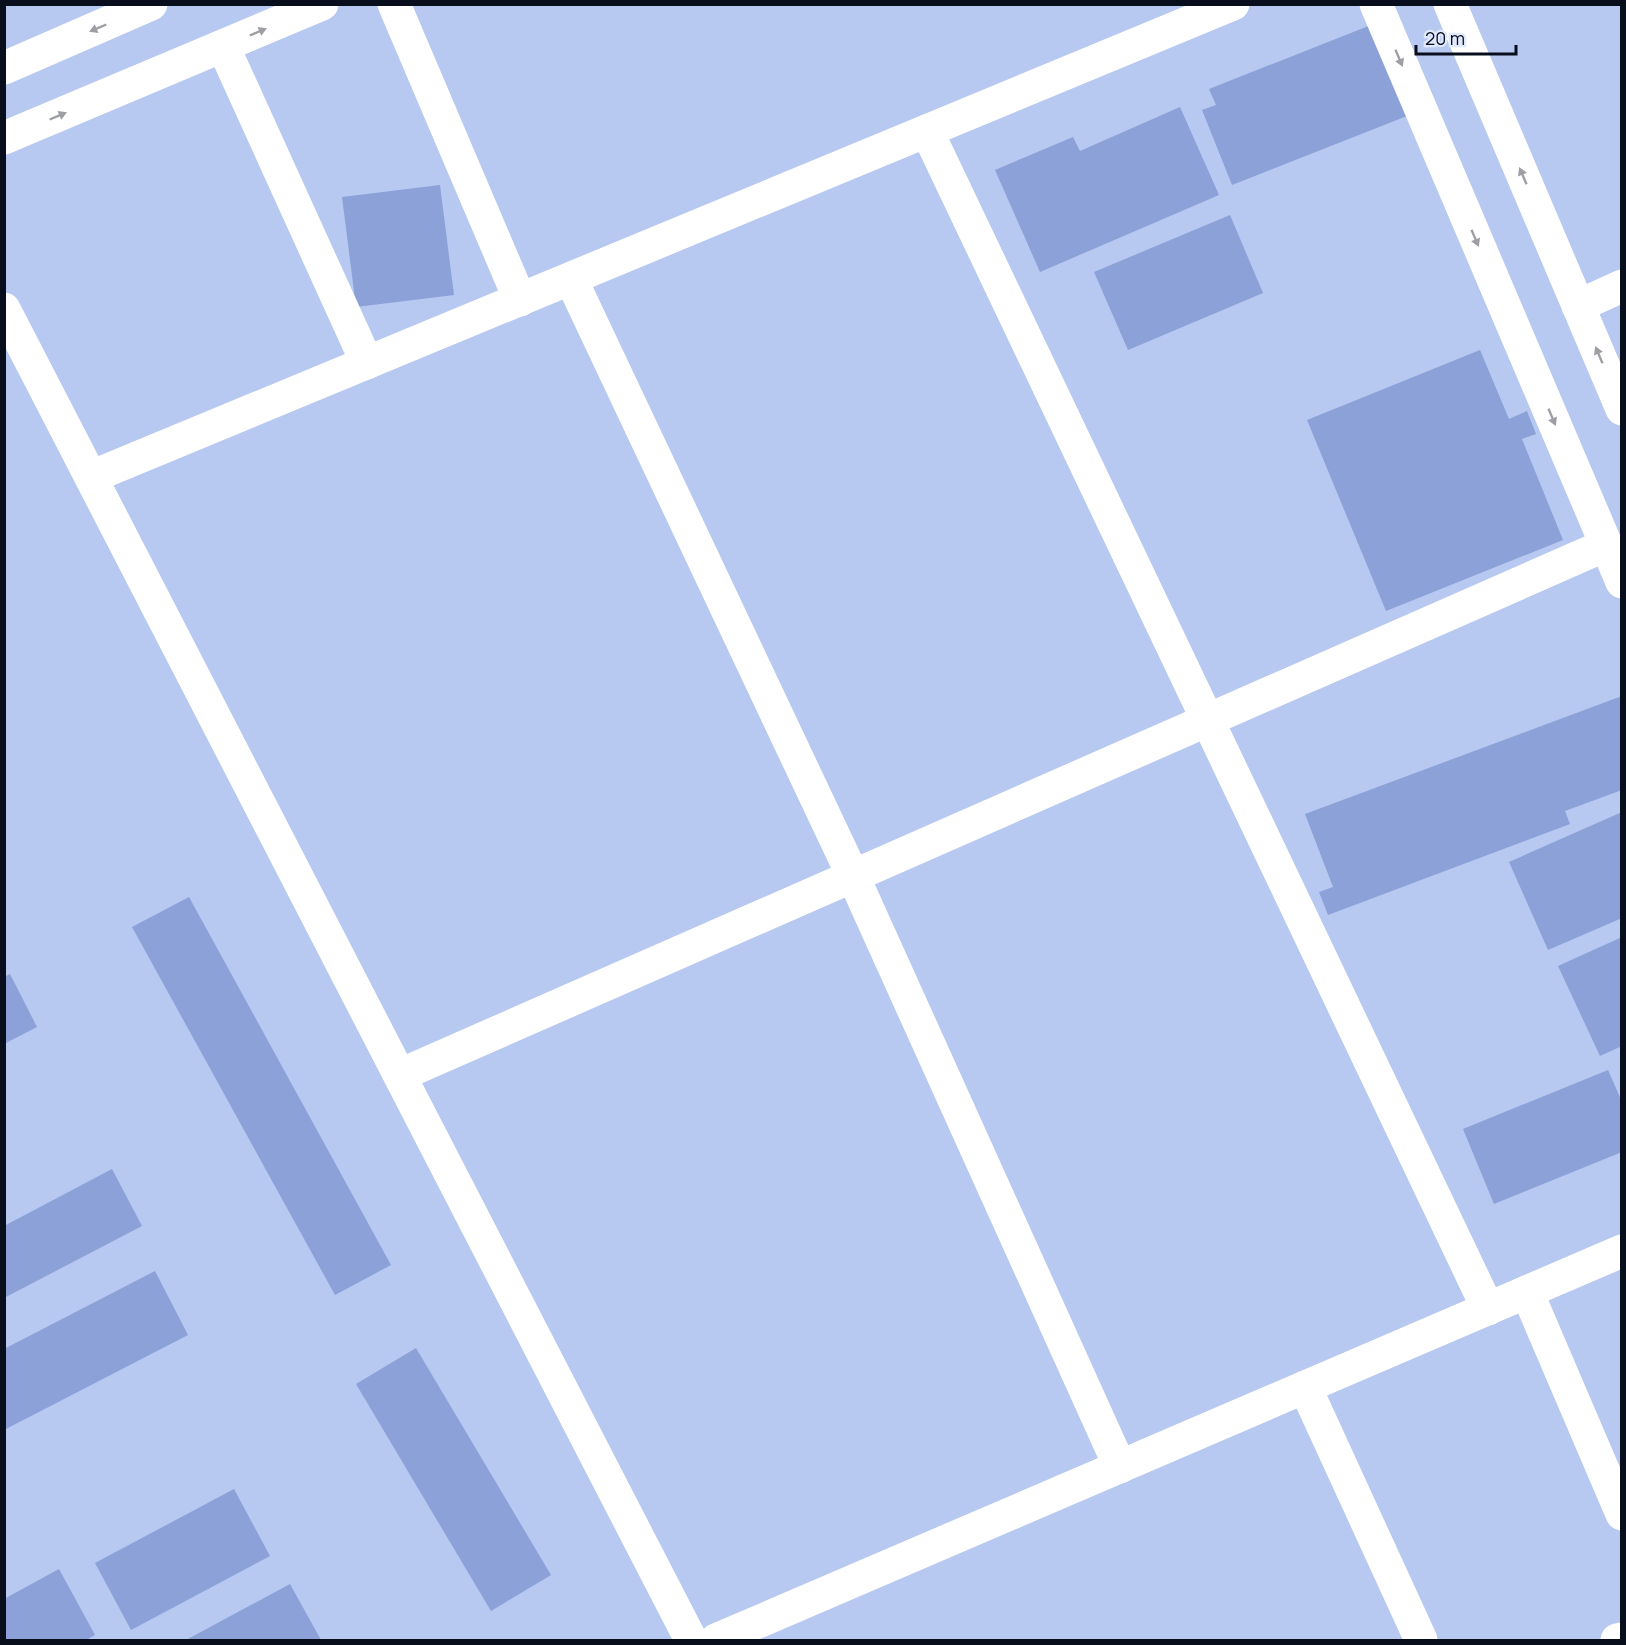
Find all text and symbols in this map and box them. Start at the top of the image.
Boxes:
scale bar [1416,18,1516,56]
one-way arrow [89,23,106,32]
text: 20 m [1425,26,1465,50]
one-way arrow [249,27,267,37]
one-way arrow [1394,50,1404,68]
one-way arrow [50,111,67,120]
one-way arrow [1518,167,1527,185]
one-way arrow [1471,229,1481,247]
one-way arrow [1594,346,1604,364]
one-way arrow [1547,409,1556,426]

